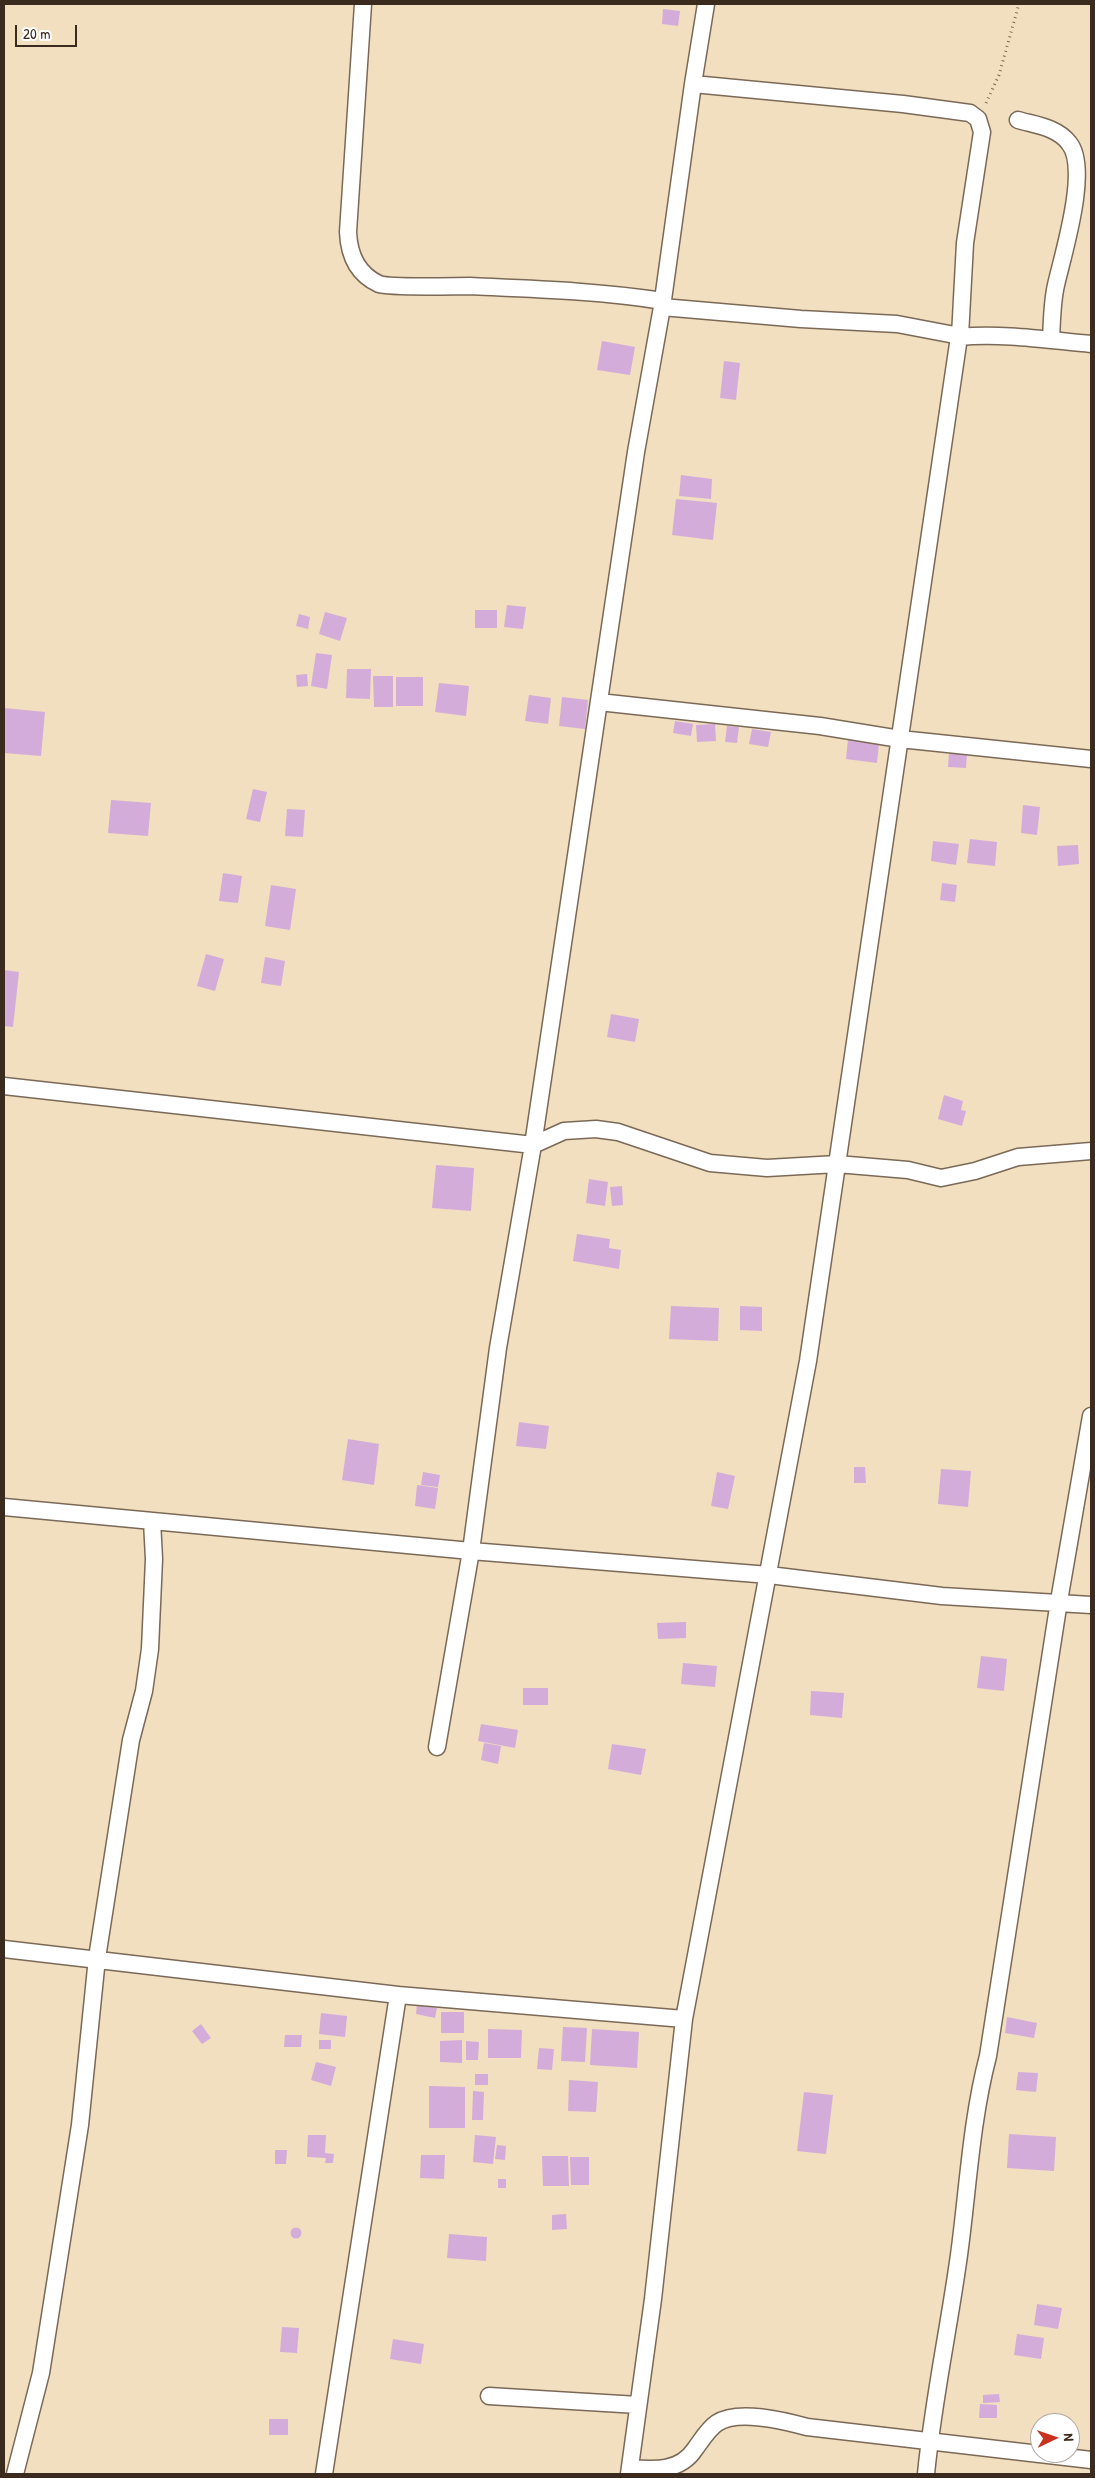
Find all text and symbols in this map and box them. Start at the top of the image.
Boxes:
scale bar [18,15,80,47]
text: 20 m [23,23,50,44]
north arrow [1030,2413,1080,2463]
text: N [1060,2433,1079,2441]

